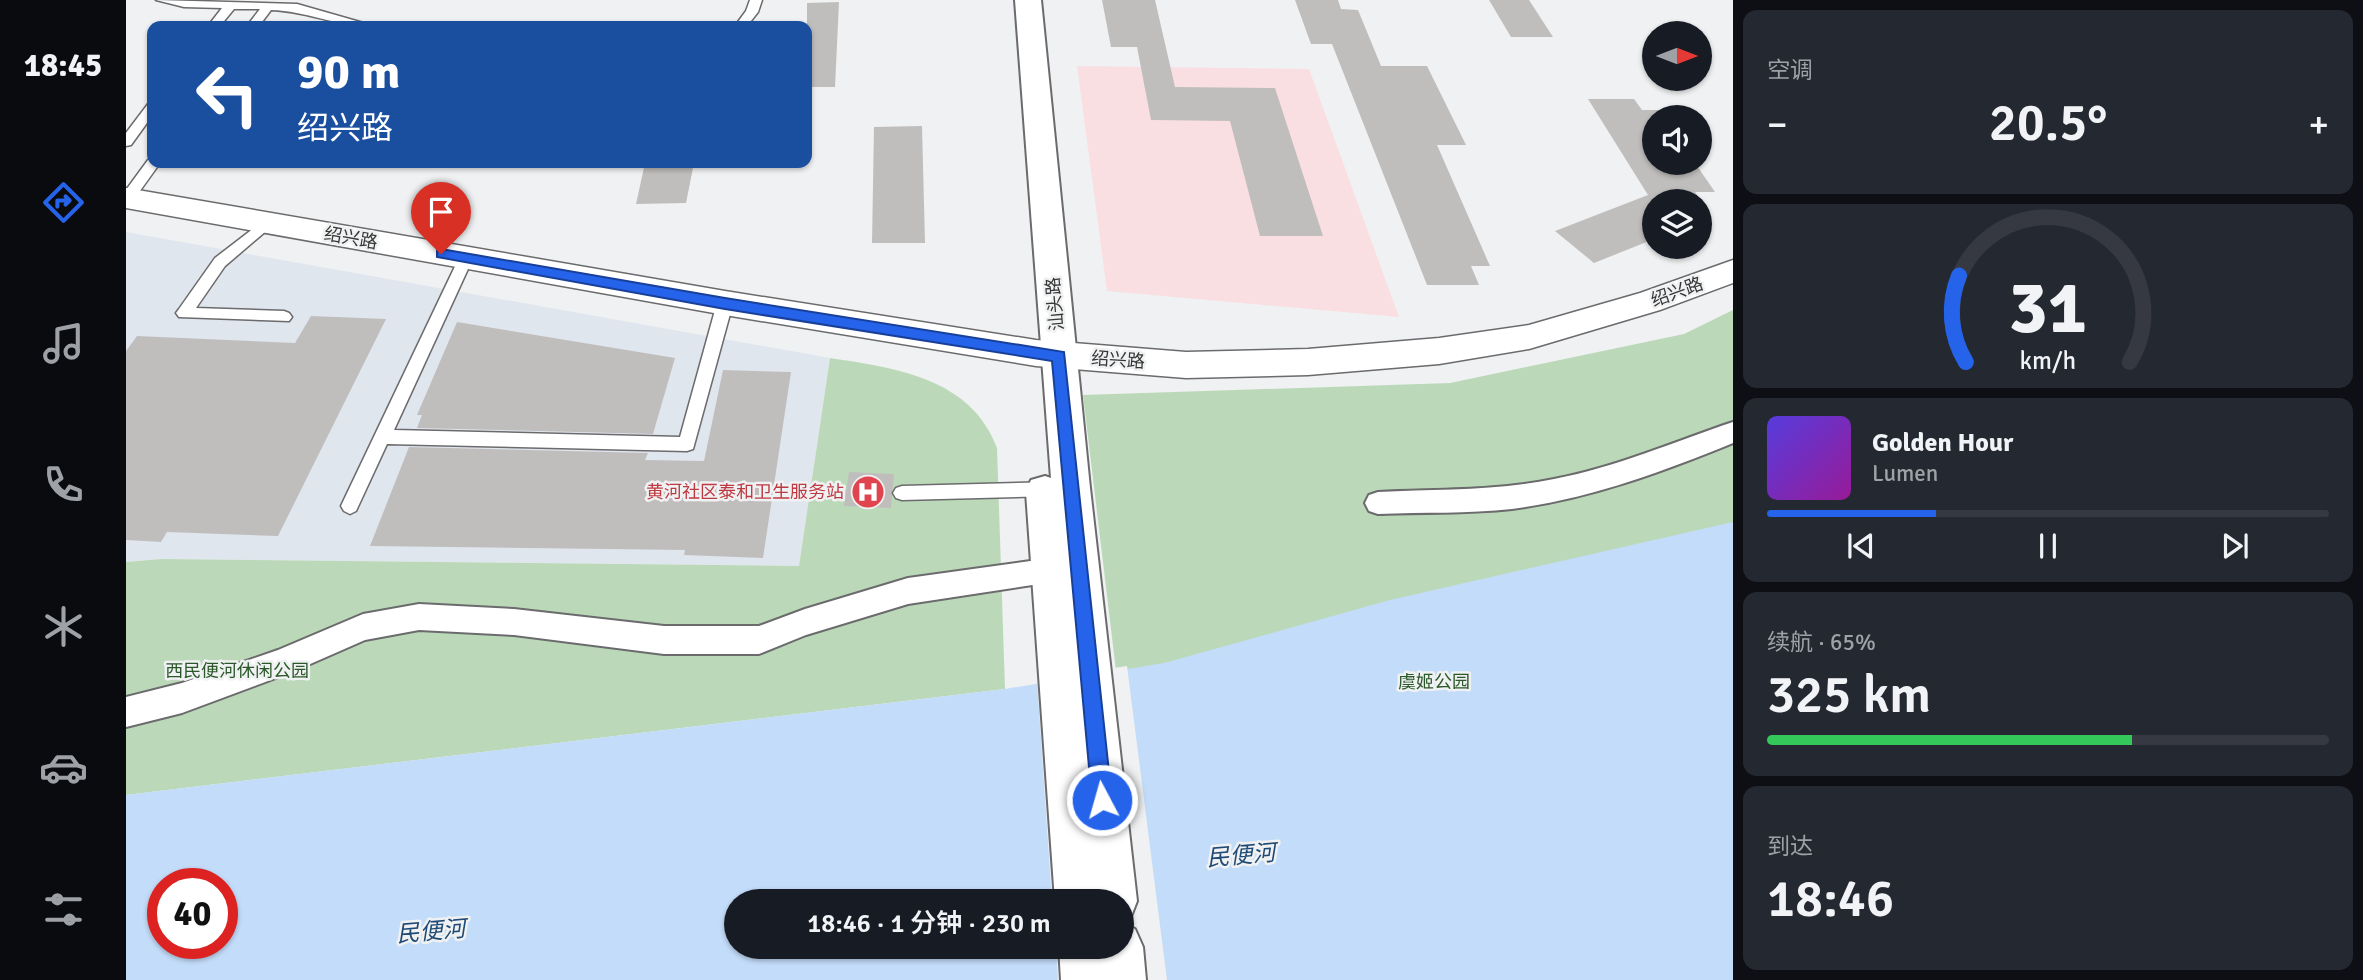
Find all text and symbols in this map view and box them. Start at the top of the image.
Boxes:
north arrow [1642,21,1712,91]
map controls [1642,21,1712,259]
text: 90 m [297,42,400,102]
text: 18:45 [24,46,102,85]
icon: left [182,49,273,140]
text: 空调 [1767,56,1813,85]
text: 20.5° [1989,91,2107,155]
text: − [1767,101,1788,148]
text: + [2308,101,2329,148]
button: sound [1642,105,1712,175]
text: 绍兴路 [297,109,393,148]
icon: directions [39,178,88,227]
pin [411,182,471,254]
button: layers [1642,189,1712,259]
icon: arrive [422,193,460,231]
street label: 绍兴路 [323,222,379,254]
text: 31 [2009,264,2087,353]
street label: 绍兴路 [1648,272,1706,312]
street label: 汕头路 [1042,276,1068,332]
icon: music [39,319,88,368]
text: km/h [2020,345,2076,376]
street label: 绍兴路 [1090,347,1146,373]
text: Golden Hour [1872,427,2013,459]
text: Lumen [1872,459,1938,488]
icon: phone [39,460,88,509]
hospital icon: 黄河社区泰和卫生服务站 [849,473,887,511]
place label: 黄河社区泰和卫生服务站 [646,481,844,503]
icon: previous [1842,527,1880,565]
icon: pause [2029,527,2067,565]
icon: next [2216,527,2254,565]
icon: climate [39,602,88,651]
text: 续航 · 65% [1767,628,1876,657]
park label: 西民便河休闲公园 [165,660,309,682]
text: 325 km [1767,663,1931,727]
park label: 虞姬公园 [1398,671,1470,693]
icon: car [39,743,88,792]
position arrow [1065,763,1139,837]
text: 到达 [1767,832,1813,861]
water label: 民便河 [1205,838,1281,873]
text: 18:46 [1767,867,1894,931]
speed limit sign: 40 [147,868,238,959]
icon: filters [39,885,88,934]
text: 18:46 · 1 分钟 · 230 m [807,908,1051,940]
water label: 民便河 [395,914,471,949]

